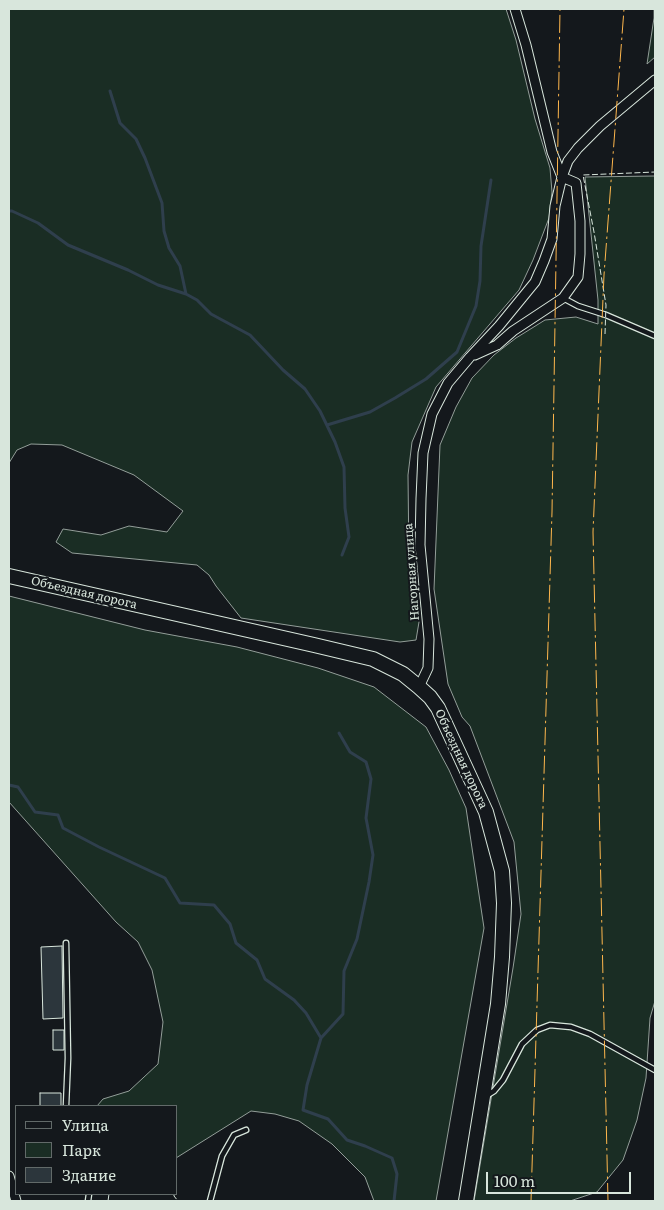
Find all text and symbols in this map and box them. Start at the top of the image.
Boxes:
street label: Нагорная улица [401,523,423,621]
street label: Объездная дорога [30,574,138,612]
street label: Объездная дорога [432,707,490,811]
legend [15,1105,178,1195]
text: Улица [62,1113,109,1136]
text: Парк [62,1138,101,1161]
scale bar [489,1162,634,1194]
text: Здание [62,1163,116,1186]
text: 100 m [494,1169,535,1192]

